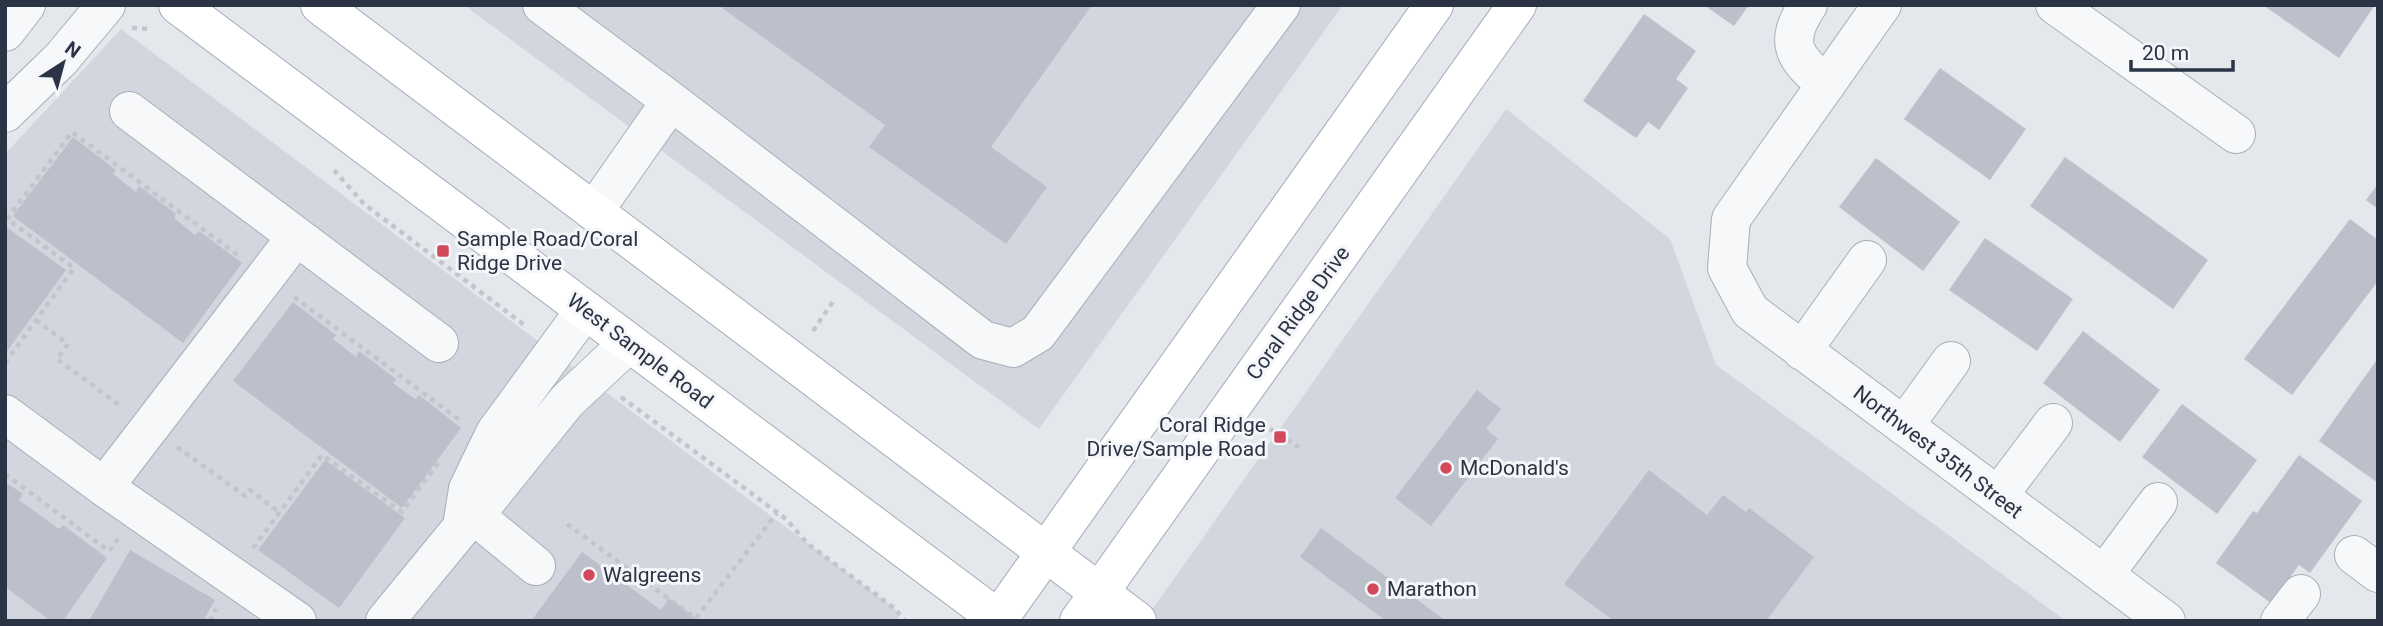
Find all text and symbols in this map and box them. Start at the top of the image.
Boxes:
north arrow [28,28,98,98]
scale bar [2131,28,2232,72]
text: N [61,36,85,63]
text: 20 m [2142,41,2189,65]
place label: Sample Road/Coral Ridge Drive [457,227,638,275]
street label: Coral Ridge Drive [1241,242,1355,384]
marker: Sample Road/Coral Ridge Drive [435,243,451,259]
street label: West Sample Road [562,288,718,414]
street label: Northwest 35th Street [1849,381,2027,523]
place label: Coral Ridge Drive/Sample Road [1086,413,1266,461]
marker: Coral Ridge Drive/Sample Road [1272,429,1288,445]
place label: McDonald's [1460,456,1569,480]
marker: McDonald's [1438,460,1454,476]
place label: Walgreens [603,563,701,587]
marker: Walgreens [581,567,597,583]
place label: Marathon [1387,577,1477,601]
marker: Marathon [1365,581,1381,597]

